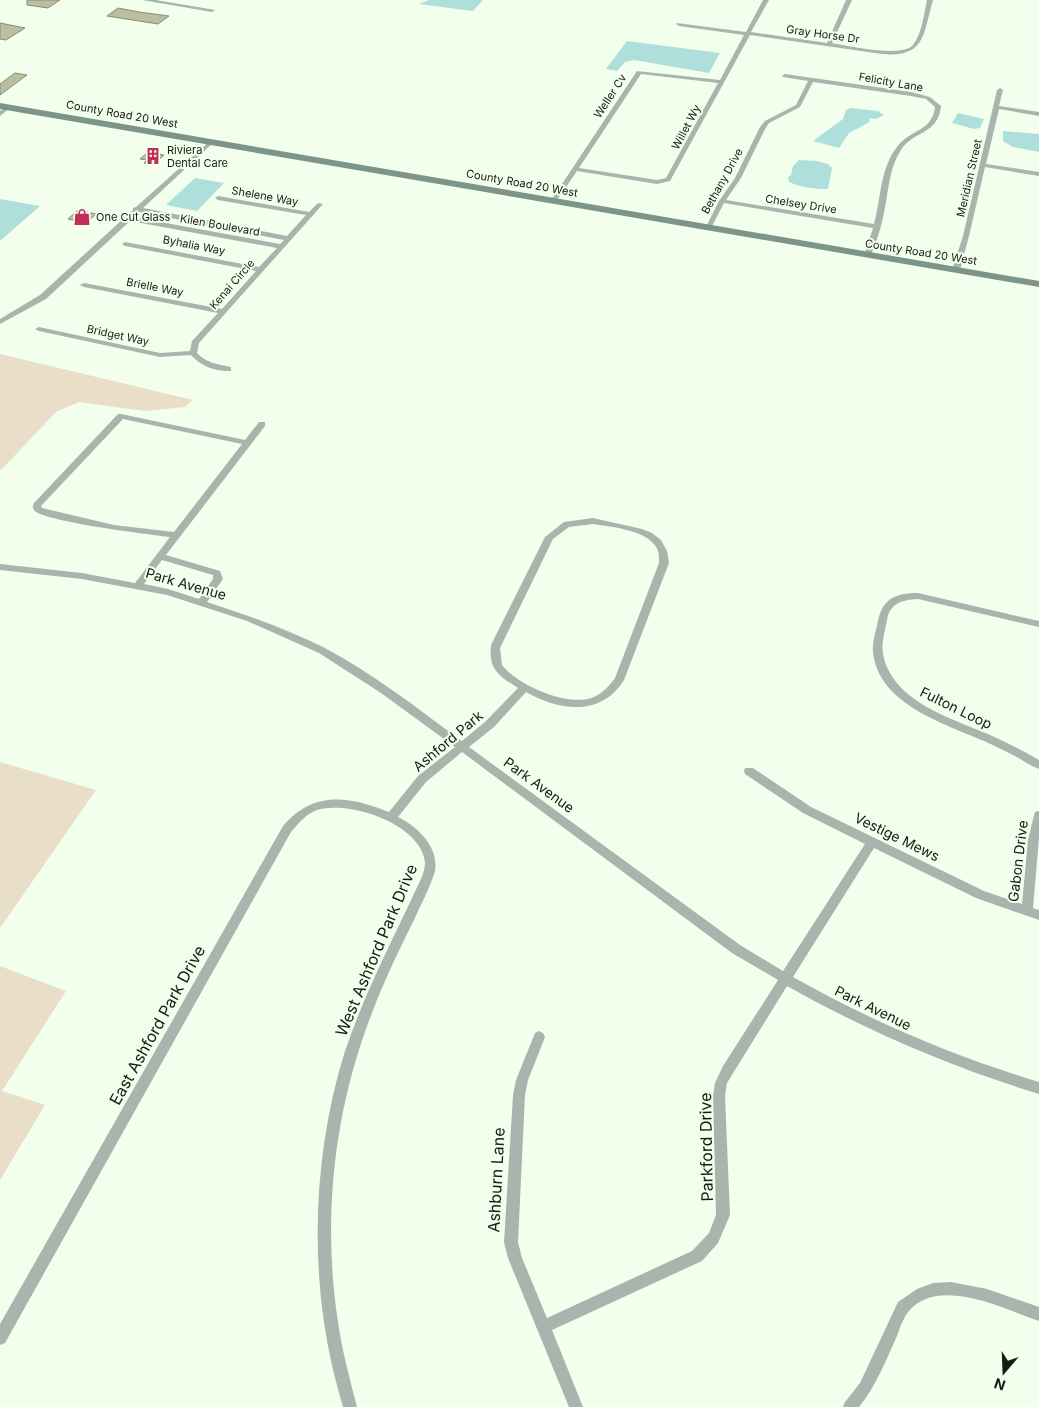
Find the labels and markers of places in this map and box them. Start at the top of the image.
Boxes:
place label: Riviera Dental Care [167,143,228,170]
building icon: Riviera Dental Care [143,146,163,166]
shop icon: One Cut Glass [72,207,92,227]
place label: One Cut Glass [96,210,171,224]

